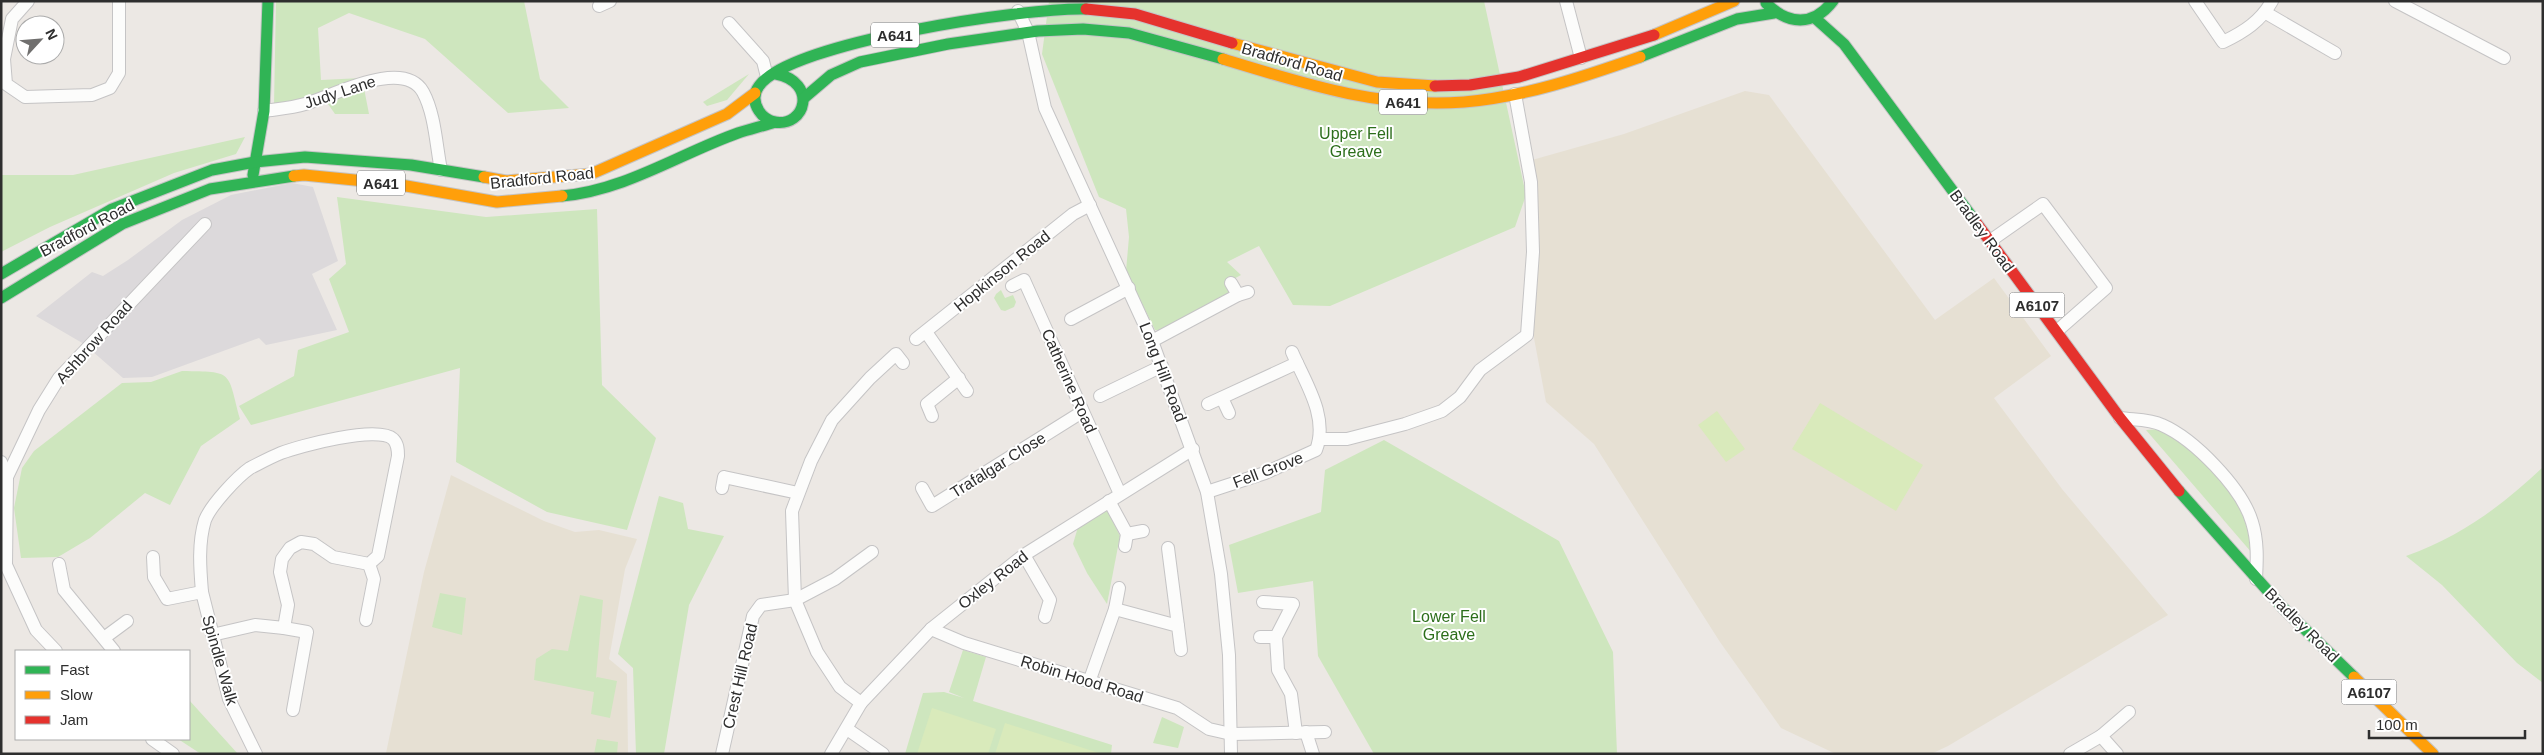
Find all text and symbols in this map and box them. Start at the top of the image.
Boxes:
north arrow [15,15,65,65]
road number: A641 [871,22,919,48]
text: N [42,26,61,42]
street label: Bradford Road [1240,39,1344,85]
street label: Judy Lane [302,72,378,111]
road number: A641 [1379,90,1427,114]
park label: Upper Fell Greave [1319,125,1393,160]
street label: Bradford Road [489,164,595,192]
road number: A641 [357,170,405,196]
street label: Bradley Road [1947,187,2017,275]
street label: Bradford Road [37,196,137,260]
street label: Hopkinson Road [951,227,1053,315]
road number: A6107 [2010,292,2064,318]
street label: Ashbrow Road [53,297,135,387]
street label: Long Hill Road [1136,320,1190,424]
street label: Catherine Road [1038,326,1100,436]
street label: Trafalgar Close [947,429,1049,501]
street label: Fell Grove [1231,449,1306,491]
street label: Oxley Road [955,548,1031,612]
street label: Bradley Road [2262,585,2342,665]
park label: Lower Fell Greave [1412,608,1486,643]
street label: Spindle Walk [199,613,241,708]
street label: Crest Hill Road [720,622,760,730]
legend [15,650,190,740]
street label: Robin Hood Road [1019,652,1145,706]
text: Fast [60,661,90,678]
road number: A6107 [2342,680,2396,704]
text: Slow [60,686,93,703]
scale bar [2369,708,2525,740]
text: Jam [60,711,88,728]
text: 100 m [2376,716,2418,733]

